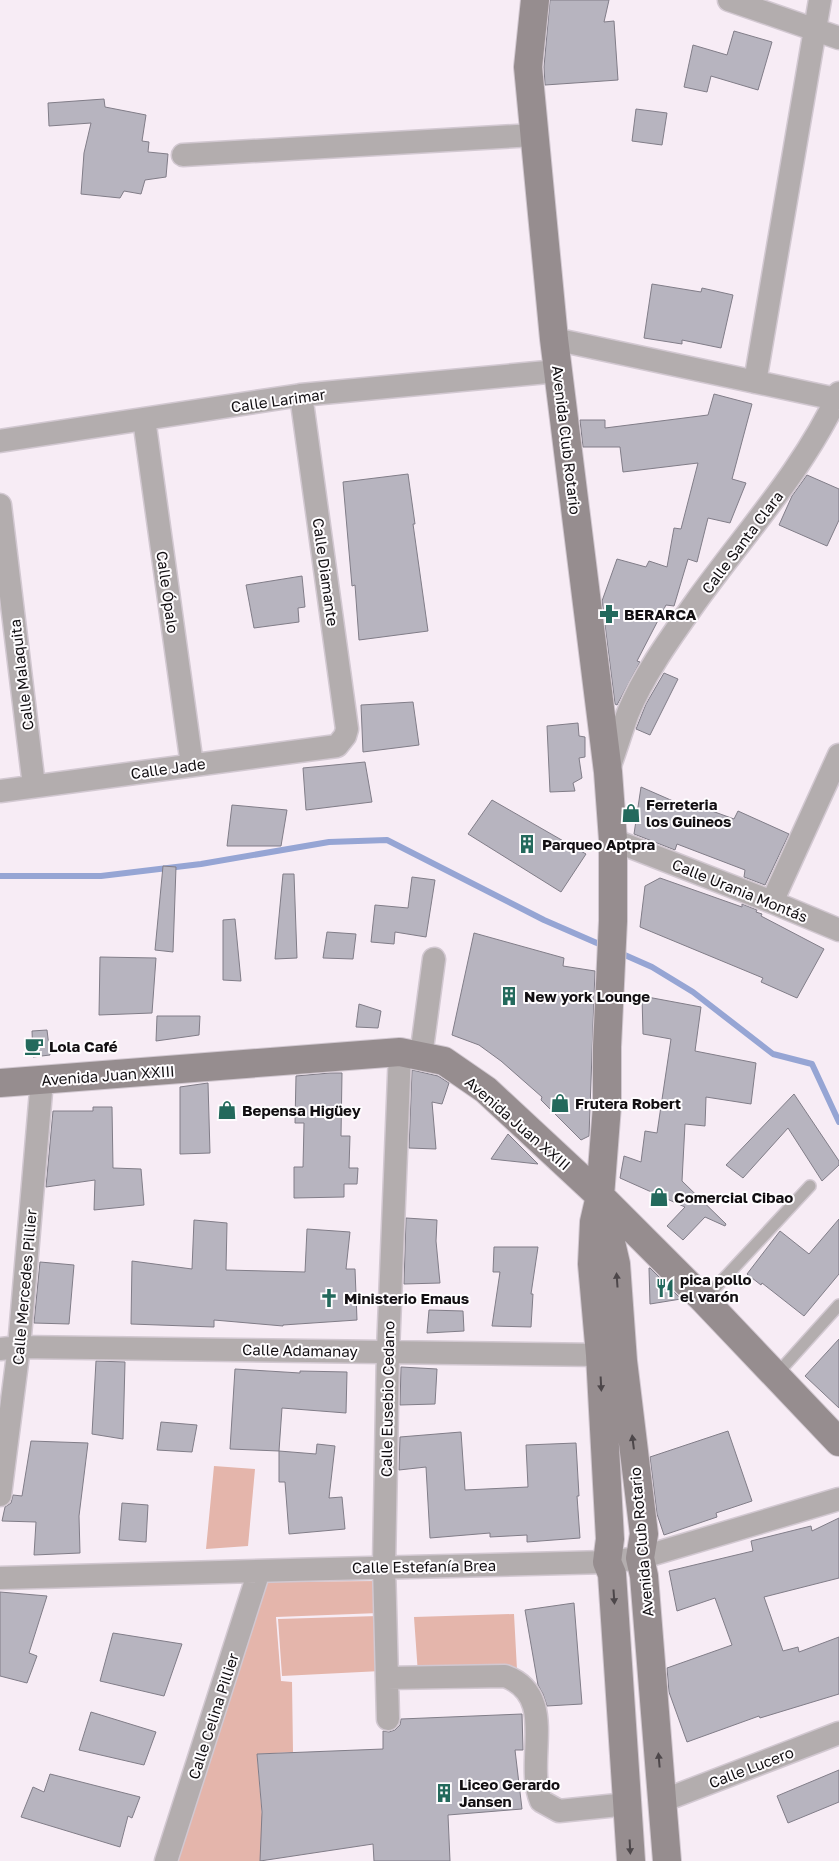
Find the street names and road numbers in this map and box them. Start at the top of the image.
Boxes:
street label: Avenida Club Rotario [549,364,585,516]
street label: Calle Larimar [230,384,327,416]
street label: Calle Santa Clara [698,487,786,597]
street label: Calle Diamante [309,517,343,628]
street label: Calle Ópalo [153,550,183,634]
street label: Calle Malaquita [5,618,37,732]
street label: Calle Jade [129,754,207,782]
street label: Calle Urania Montás [670,855,810,925]
street label: Avenida Juan XXIII [41,1061,175,1089]
street label: Avenida Juan XXIII [462,1072,574,1174]
street label: Calle Mercedes Pillier [8,1208,40,1366]
street label: Calle Eusebio Cedano [377,1321,397,1477]
street label: Calle Adamanay [242,1340,359,1360]
street label: Avenida Club Rotario [625,1466,657,1618]
street label: Calle Estefanía Brea [352,1556,496,1576]
street label: Calle Celina Pillier [184,1650,242,1781]
street label: Calle Lucero [706,1743,796,1791]

